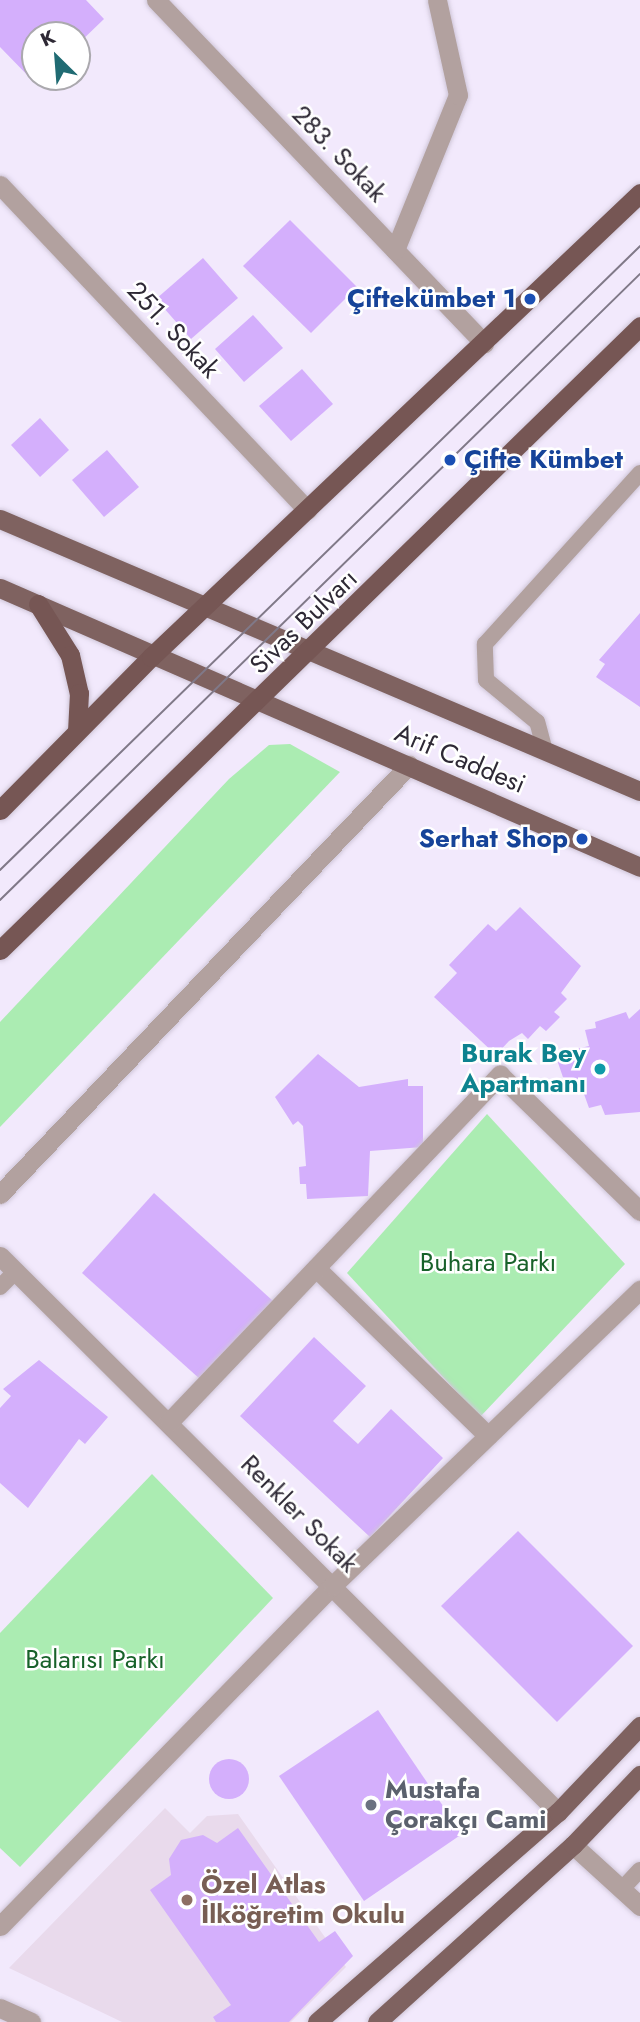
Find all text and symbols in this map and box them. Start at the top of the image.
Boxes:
north arrow [21,21,91,91]
text: K [36,23,59,53]
street label: 283. Sokak [285,99,393,209]
street label: 251. Sokak [120,275,226,385]
place label: Çiftekümbet 1 [347,283,516,315]
marker: Çiftekümbet 1 [522,291,538,307]
place label: Çifte Kümbet [464,444,623,476]
marker: Çifte Kümbet [442,452,458,468]
street label: Sivas Bulvarı [244,563,364,681]
street label: Arif Caddesi [390,718,530,800]
place label: Serhat Shop [419,823,568,855]
marker: Serhat Shop [574,831,590,847]
place label: Burak Bey Apartmanı [460,1038,586,1100]
marker: Burak Bey Apartmanı [592,1061,608,1077]
park label: Buhara Parkı [420,1247,556,1279]
street label: Renkler Sokak [234,1449,364,1579]
park label: Balarısı Parkı [25,1644,165,1676]
place label: Mustafa Çorakçı Cami [385,1774,546,1836]
marker: Mustafa Çorakçı Cami [363,1797,379,1813]
place label: Özel Atlas İlköğretim Okulu [201,1869,405,1930]
marker: Özel Atlas İlköğretim Okulu [179,1892,195,1908]

